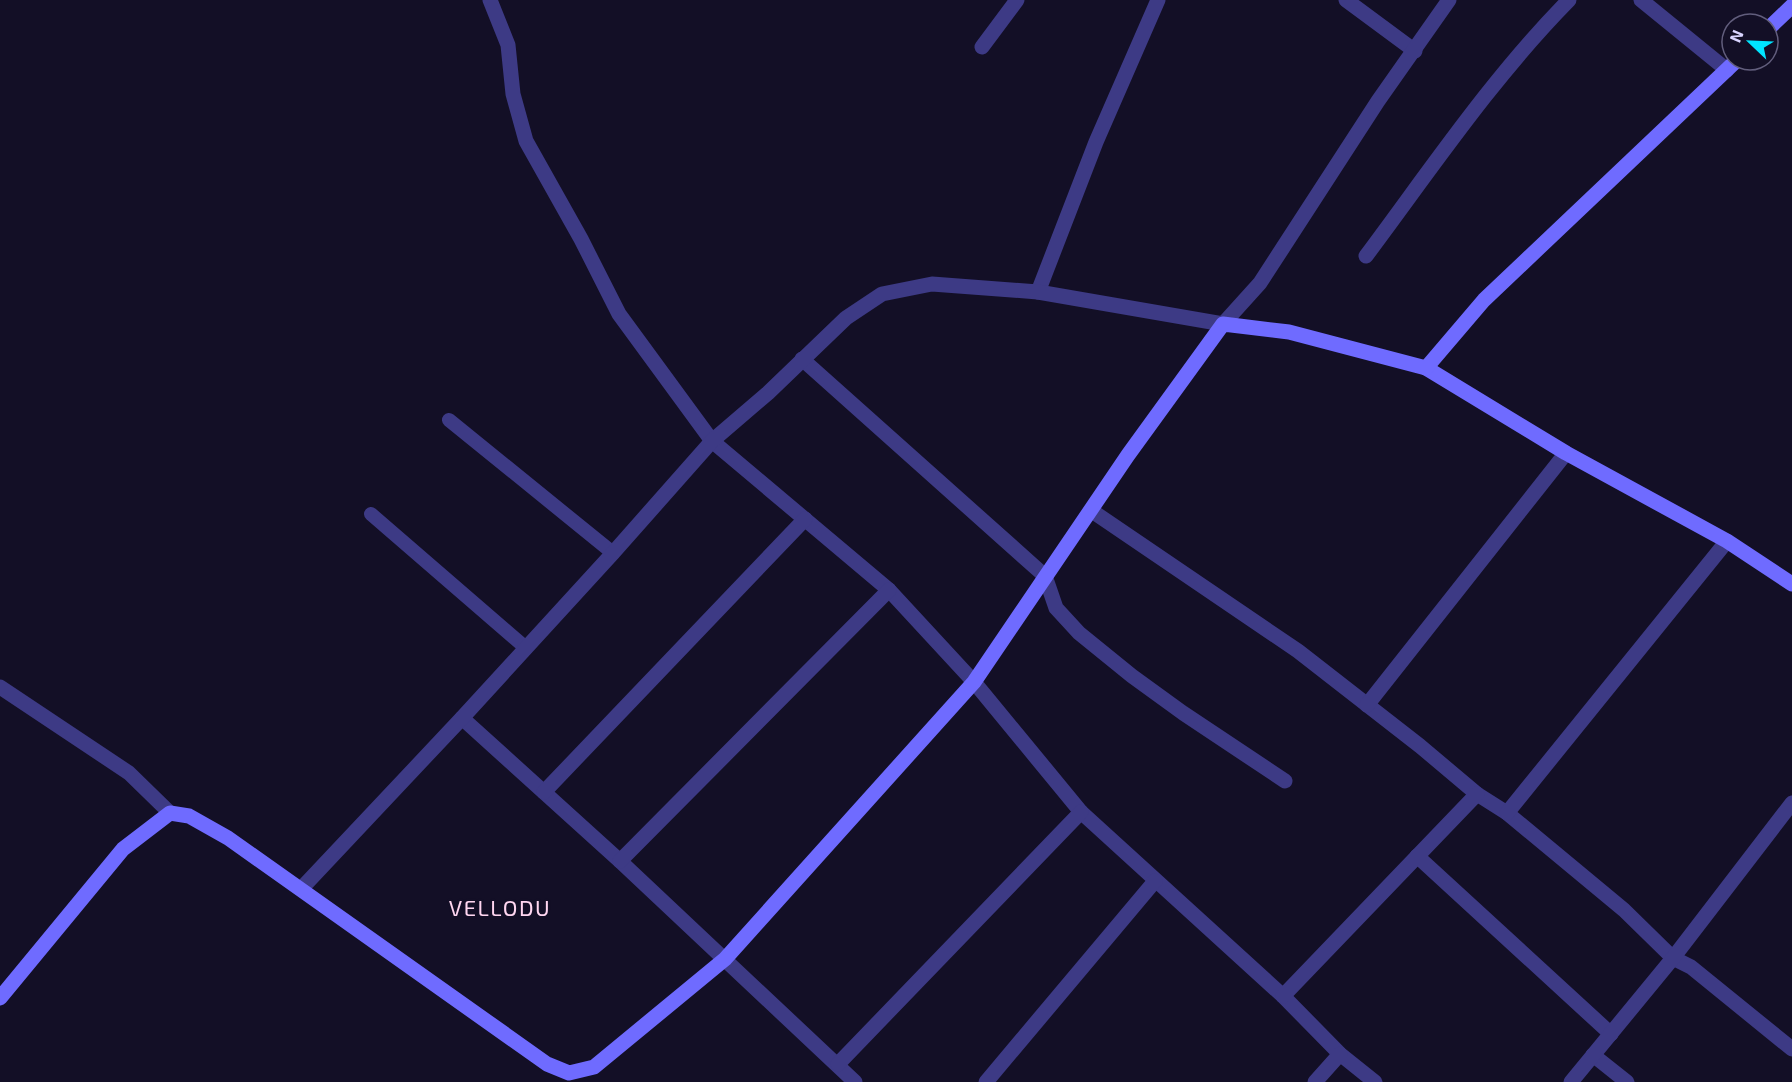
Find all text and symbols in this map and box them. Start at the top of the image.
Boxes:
north arrow [1720,12,1780,72]
text: N [1725,27,1747,45]
district label: VELLODU [449,894,551,920]

